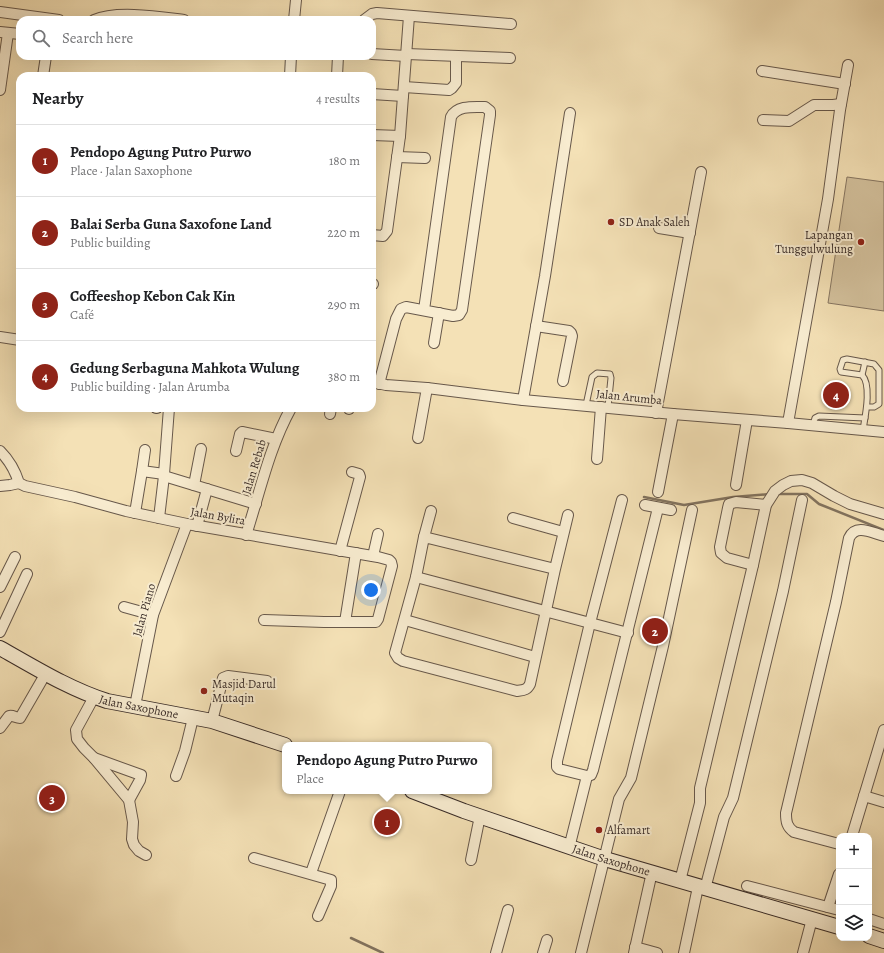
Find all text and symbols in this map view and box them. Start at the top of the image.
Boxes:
search box [16,16,376,60]
icon: search [30,27,52,49]
text: Search here [62,28,133,48]
text: Nearby [32,87,83,110]
text: 4 results [316,90,360,107]
text: Pendopo Agung Putro Purwo [70,142,252,162]
text: 1 [43,152,47,169]
text: 180 m [329,152,360,169]
text: Place · Jalan Saxophone [70,162,192,179]
text: Balai Serba Guna Saxofone Land [70,214,272,234]
place label: SD Anak Saleh [619,214,690,230]
marker: SD Anak Saleh [606,217,616,227]
text: 2 [42,224,48,241]
text: 220 m [327,224,360,241]
place label: Lapangan Tunggulwulung [775,227,853,257]
text: Public building [70,234,150,251]
marker: Lapangan Tunggulwulung [856,237,866,247]
text: Coffeeshop Kebon Cak Kin [70,286,235,306]
text: 3 [42,296,48,313]
text: 290 m [328,296,360,313]
text: Café [70,306,94,323]
text: Gedung Serbaguna Mahkota Wulung [70,358,299,378]
text: 4 [42,368,48,385]
text: 380 m [328,368,360,385]
text: Public building · Jalan Arumba [70,378,230,395]
pin: 4 [823,380,849,410]
street label: Jalan Arumba [595,386,663,408]
street label: Jalan Rebab [238,438,270,496]
street label: Jalan Bylira [189,503,247,529]
your location [361,580,381,600]
street label: Jalan Piano [129,582,159,638]
pin: 2 [642,616,668,646]
place label: Masjid Darul Mutaqin [212,676,276,706]
marker: Masjid Darul Mutaqin [199,686,209,696]
street label: Jalan Saxophone [97,691,180,722]
popup [282,742,492,794]
text: Pendopo Agung Putro Purwo [296,750,478,770]
text: Place [296,770,324,787]
pin: 3 [39,783,65,813]
pin: 1 [374,807,400,837]
place label: Alfamart [606,822,650,838]
marker: Alfamart [594,825,604,835]
map controls [836,833,872,941]
button: + [836,833,872,869]
street label: Jalan Saxophone [570,840,652,880]
button: − [836,869,872,905]
button: layers [836,905,872,941]

